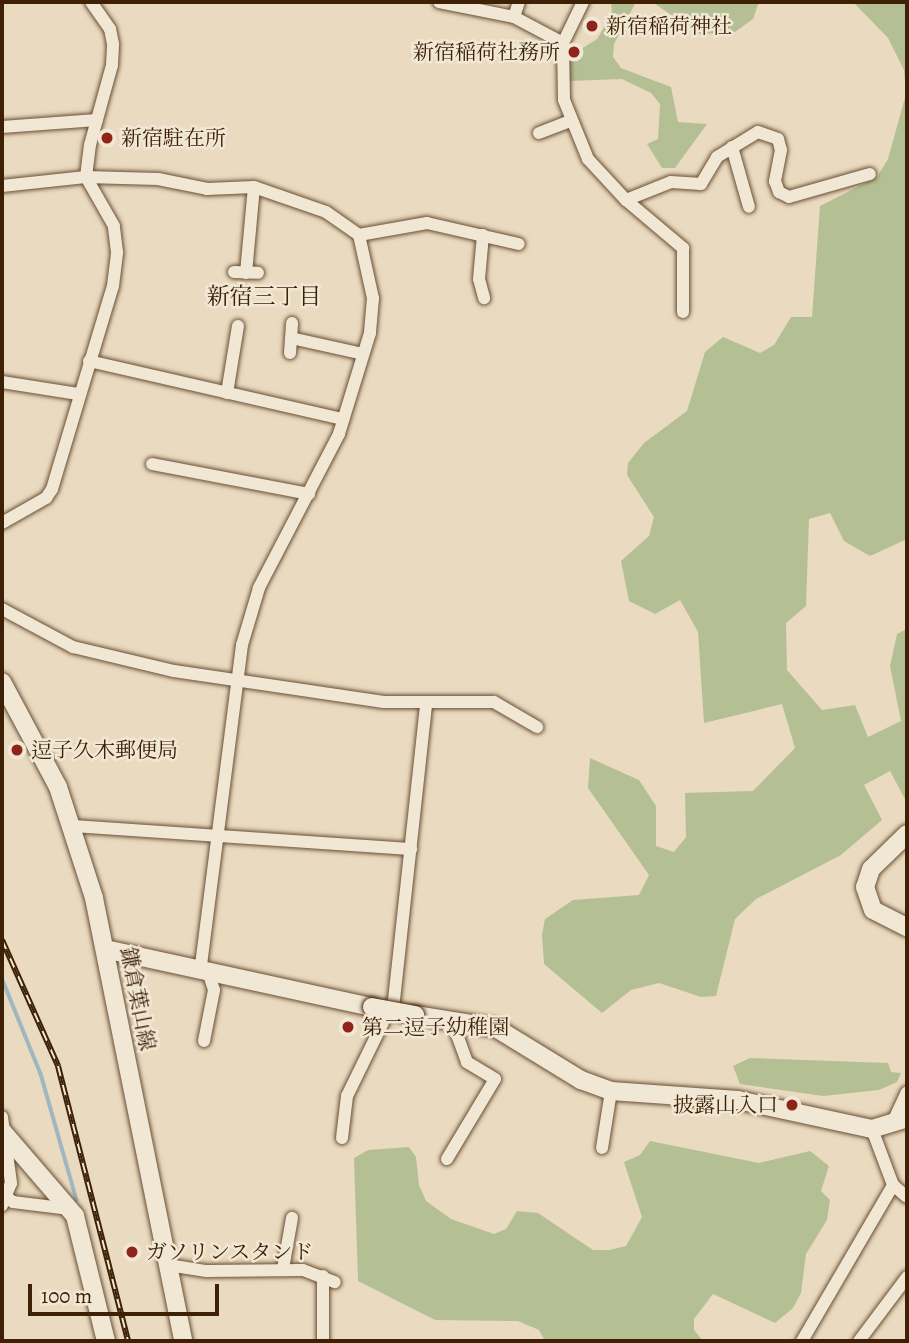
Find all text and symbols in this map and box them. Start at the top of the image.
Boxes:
place label: 新宿稲荷神社 [606,13,732,39]
marker: 新宿稲荷神社 [584,18,600,34]
place label: 新宿稲荷社務所 [413,39,560,65]
marker: 新宿稲荷社務所 [566,44,582,60]
place label: 新宿駐在所 [121,125,226,151]
marker: 新宿駐在所 [99,130,115,146]
district label: 新宿三丁目 [207,283,321,311]
place label: 逗子久木郵便局 [31,737,178,763]
marker: 逗子久木郵便局 [9,742,25,758]
street label: 鎌倉葉山線 [116,945,160,1053]
place label: 第二逗子幼稚園 [362,1014,509,1040]
marker: 第二逗子幼稚園 [340,1019,356,1035]
place label: 披露山入口 [673,1092,778,1118]
marker: 披露山入口 [784,1097,800,1113]
place label: ガソリンスタンド [146,1239,314,1265]
marker: ガソリンスタンド [124,1244,140,1260]
scale bar [32,1270,222,1314]
text: 100 m [41,1282,92,1310]

